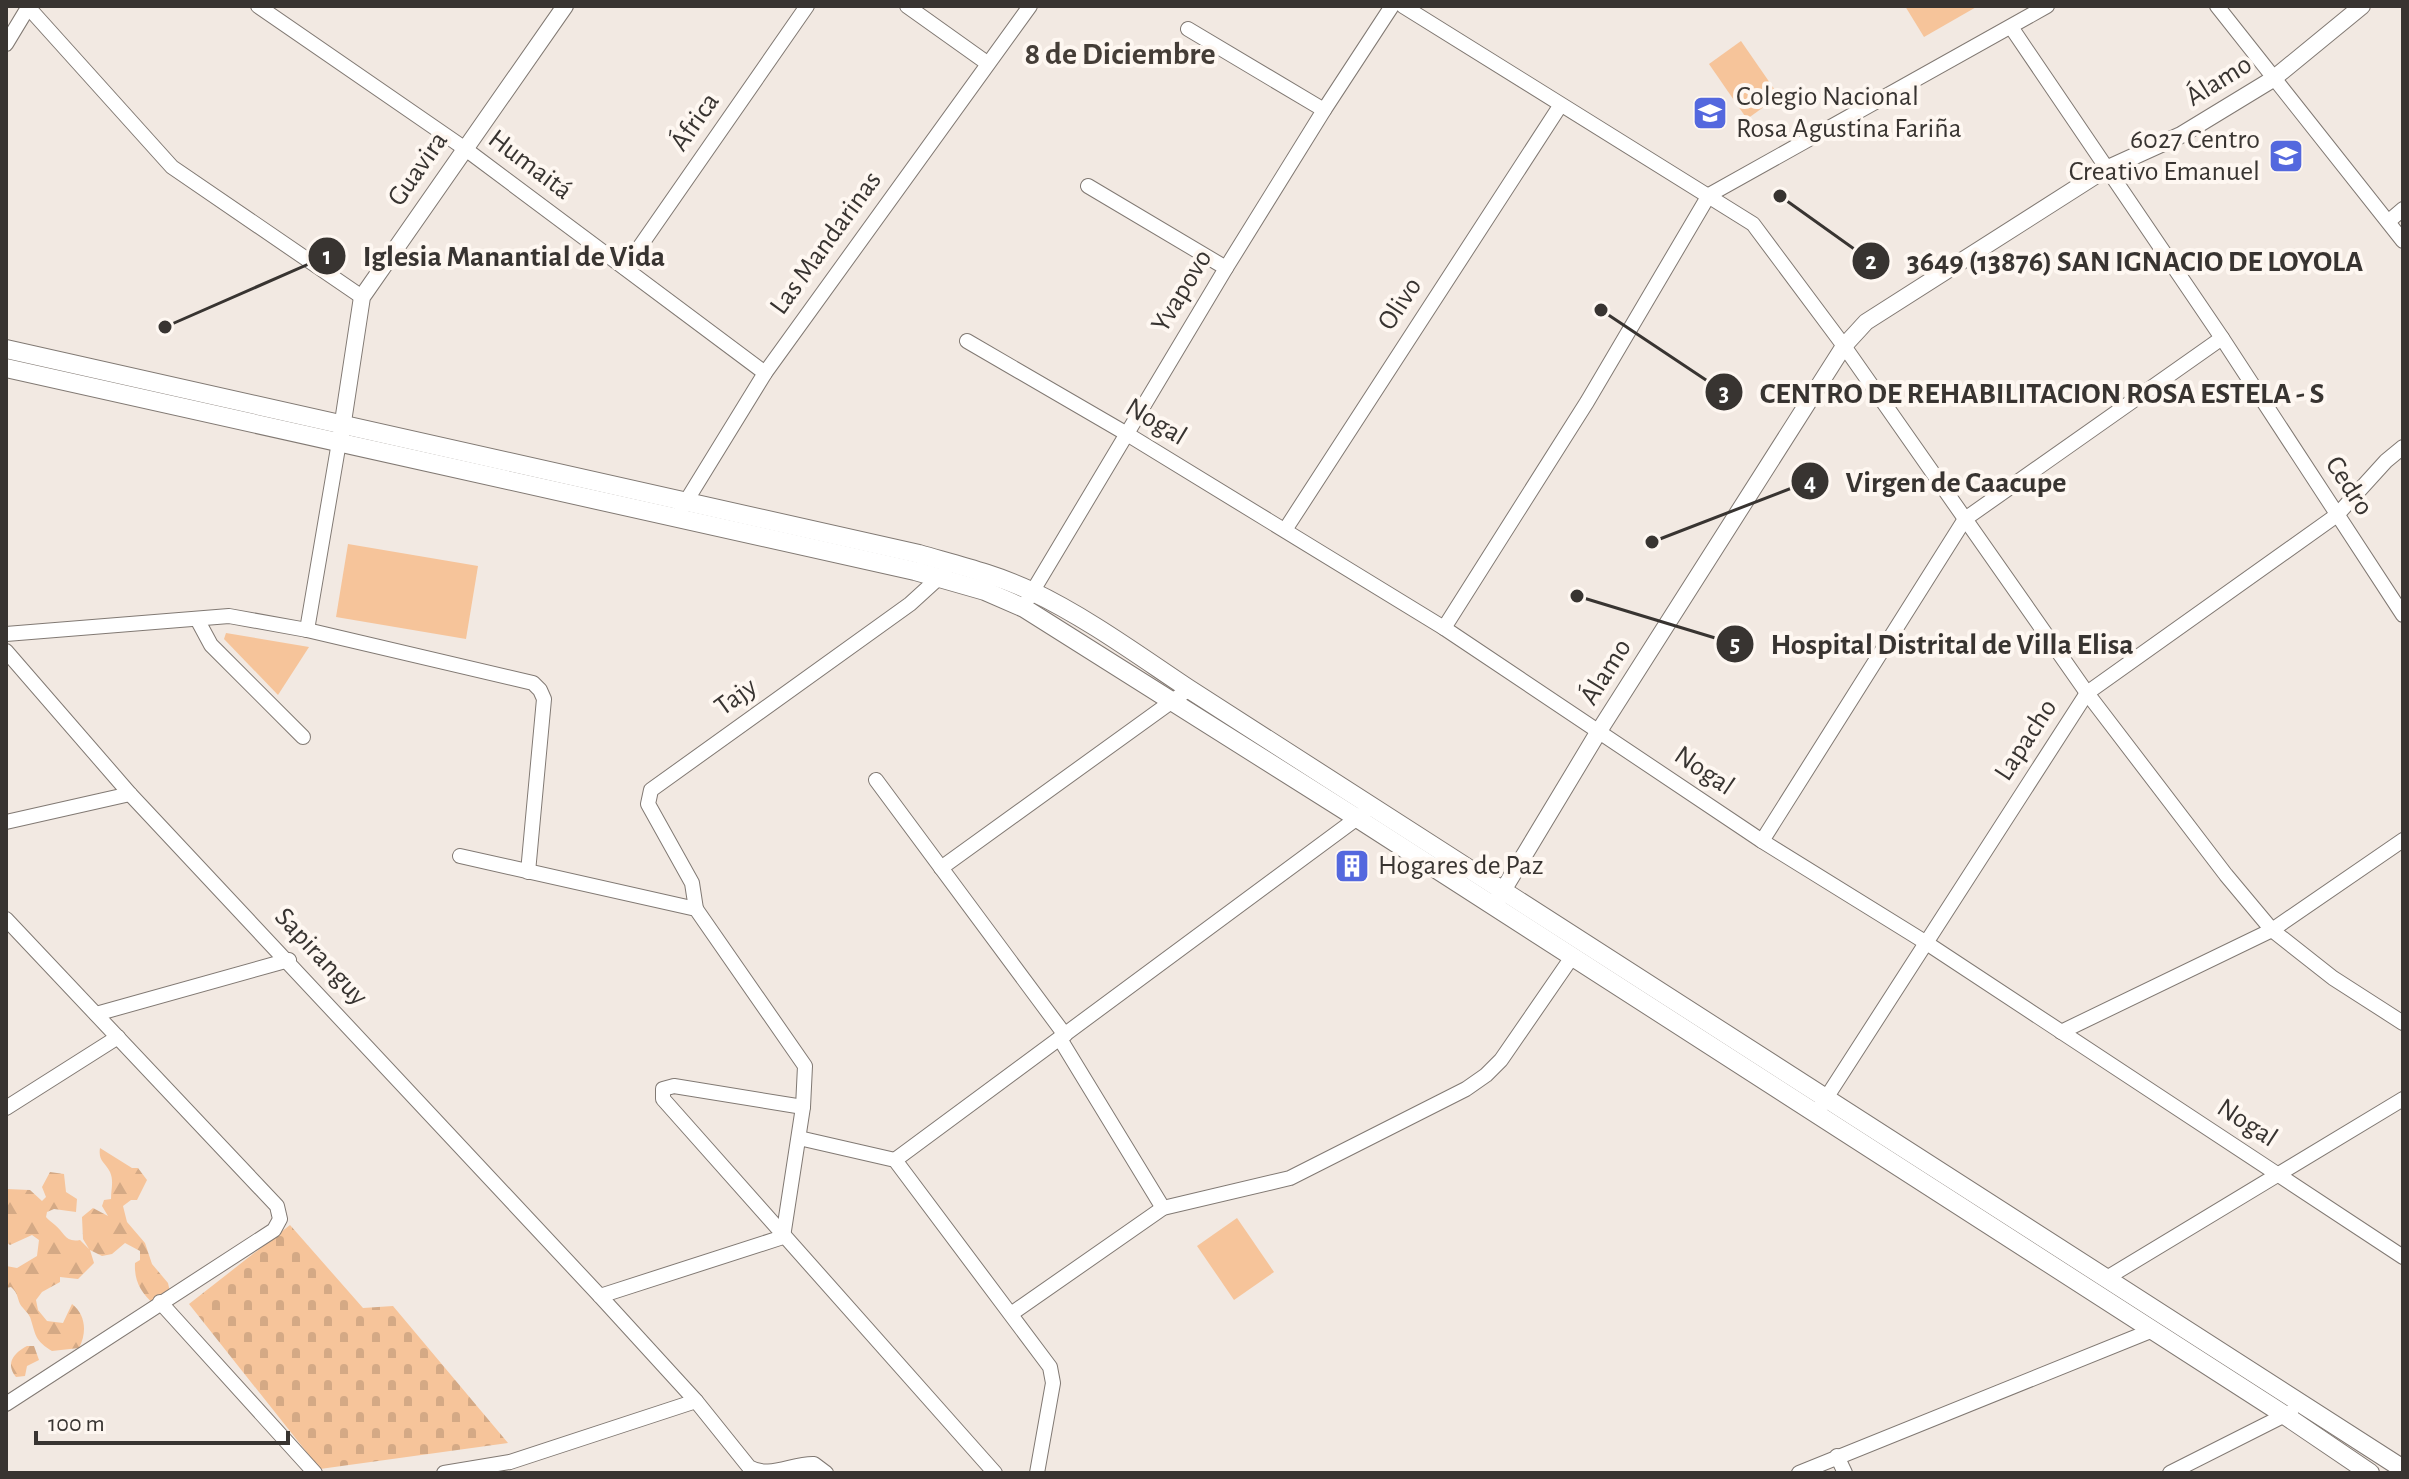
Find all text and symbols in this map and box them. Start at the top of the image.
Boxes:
district label: 8 de Diciembre [1024,38,1216,70]
street label: Álamo [2180,48,2257,112]
place label: Colegio Nacional Rosa Agustina Fariña [1736,83,1962,143]
street label: África [663,86,725,156]
school or university icon: Colegio Nacional Rosa Agustina Fariña [1691,94,1729,132]
street label: Humaitá [483,125,577,205]
place label: 6027 Centro Creativo Emanuel [2069,126,2260,186]
street label: Guavira [383,127,453,211]
school or university icon: 6027 Centro Creativo Emanuel [2267,137,2305,175]
street label: Las Mandarinas [765,166,887,320]
callout: Iglesia Manantial de Vida [307,229,682,283]
callout: 3649 (13876) SAN IGNACIO DE LOYOLA [1851,234,2379,288]
text: Iglesia Manantial de Vida [363,242,665,272]
text: 1 [323,245,331,269]
street label: Yvapovo [1147,245,1217,337]
text: 3649 (13876) SAN IGNACIO DE LOYOLA [1907,247,2363,277]
text: 2 [1865,250,1877,274]
street label: Olivo [1373,273,1427,335]
callout: CENTRO DE REHABILITACION ROSA ESTELA - S [1704,365,2341,419]
text: CENTRO DE REHABILITACION ROSA ESTELA - S [1760,379,2324,409]
text: 3 [1719,382,1729,406]
street label: Nogal [1121,393,1191,451]
street label: Cedro [2320,451,2378,521]
callout: Virgen de Caacupe [1790,454,2083,508]
text: Virgen de Caacupe [1846,468,2066,498]
text: 4 [1804,471,1816,495]
callout: Hospital Distrital de Villa Elisa [1715,617,2150,671]
text: Hospital Distrital de Villa Elisa [1770,630,2134,660]
street label: Álamo [1573,633,1637,710]
text: 5 [1730,633,1740,657]
street label: Tajy [710,673,762,721]
street label: Lapacho [1990,694,2062,786]
street label: Nogal [1669,741,1739,801]
building icon: Hogares de Paz [1333,847,1371,885]
place label: Hogares de Paz [1378,852,1544,880]
street label: Sapiranguy [269,903,373,1011]
street label: Nogal [2212,1093,2282,1153]
scale bar [36,1395,288,1445]
text: 100 m [48,1412,105,1436]

